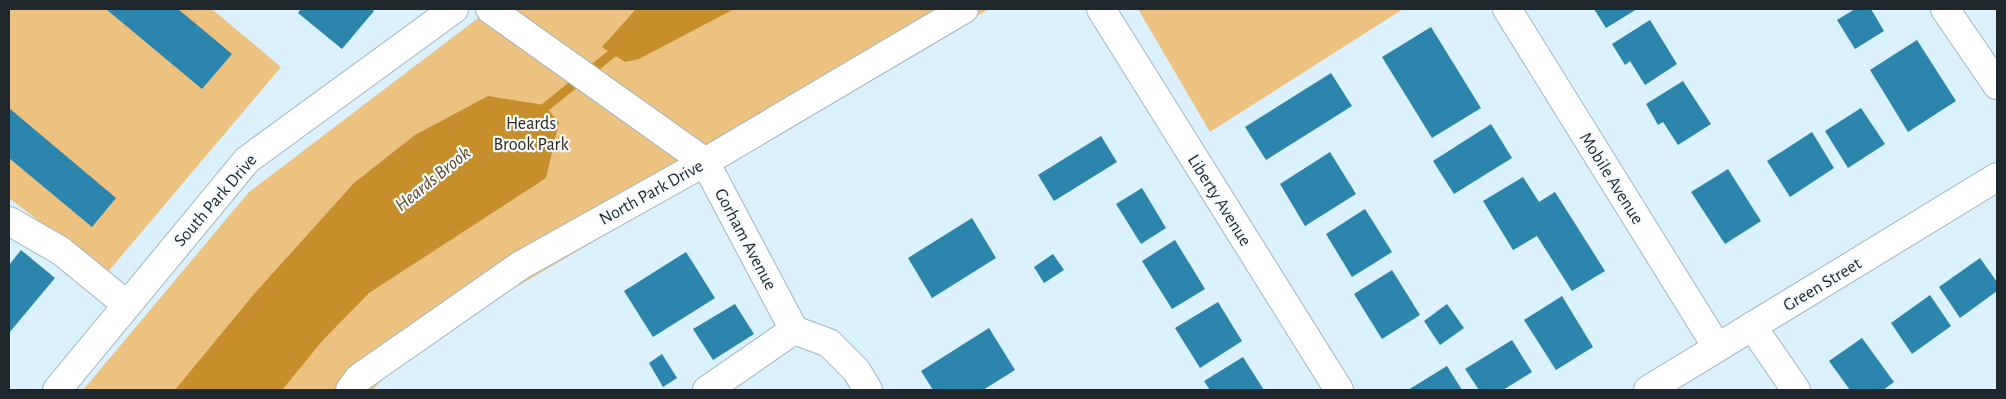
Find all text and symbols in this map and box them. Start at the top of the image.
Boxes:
park label: Heards Brook Park [493,115,569,154]
street label: Mobile Avenue [1576,129,1646,228]
water label: Heards Brook [392,143,474,215]
street label: South Park Drive [171,151,261,250]
street label: Liberty Avenue [1184,152,1254,249]
street label: North Park Drive [596,157,707,229]
street label: Gorham Avenue [711,186,779,293]
street label: Green Street [1780,254,1865,315]

